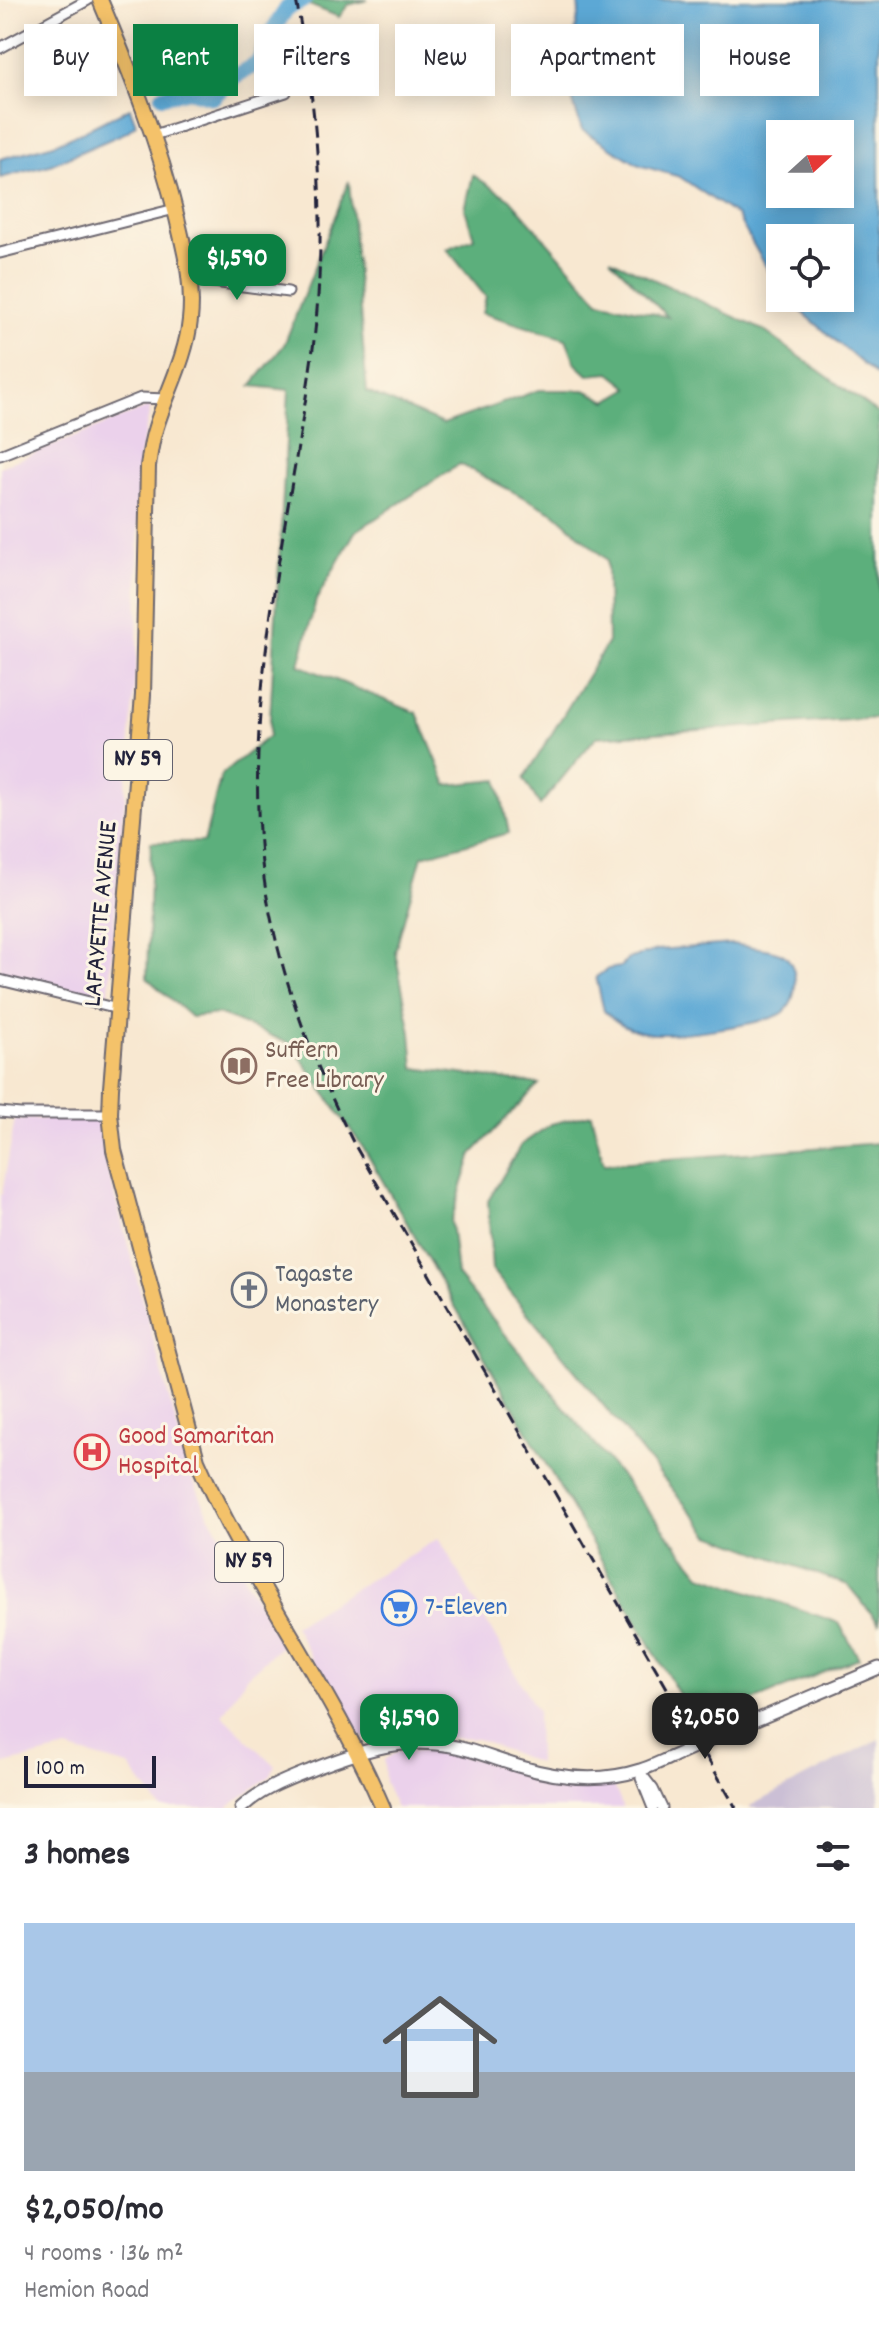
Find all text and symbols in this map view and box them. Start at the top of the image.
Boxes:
chip: Buy [24,24,117,96]
chip: Rent [133,24,238,96]
chip: Filters [254,24,379,96]
chip: New [395,24,495,96]
chip: Apartment [511,24,684,96]
chip: House [700,24,819,96]
north arrow [766,120,854,208]
map controls [766,120,854,312]
button: locate [766,224,854,312]
pin: $1,590 [172,234,302,302]
text: $1,590 [206,241,268,278]
road number: NY 59 [104,740,172,780]
street label: LAFAYETTE AVENUE [75,819,129,1008]
place label: Suffern Free Library [265,1033,384,1100]
library icon: Suffern Free Library [220,1047,258,1085]
place label: Tagaste Monastery [275,1257,379,1324]
church icon: Tagaste Monastery [230,1271,268,1309]
place label: Good Samaritan Hospital [118,1419,274,1486]
hospital icon: Good Samaritan Hospital [73,1433,111,1471]
road number: NY 59 [215,1542,283,1582]
supermarket icon: 7-Eleven [380,1589,418,1627]
place label: 7-Eleven [425,1590,508,1627]
pin: $2,050 [640,1693,770,1761]
pin: $1,590 [344,1694,474,1762]
text: $2,050 [670,1700,740,1737]
text: $1,590 [378,1701,440,1738]
scale bar [24,1752,156,1788]
text: 100 m [36,1754,85,1785]
text: 3 homes [24,1832,130,1881]
icon: filters [811,1834,855,1878]
icon: home [368,1975,512,2119]
text: $2,050/mo [24,2187,164,2236]
text: 4 rooms · 136 m² [24,2236,183,2273]
text: Hemion Road [24,2273,150,2310]

